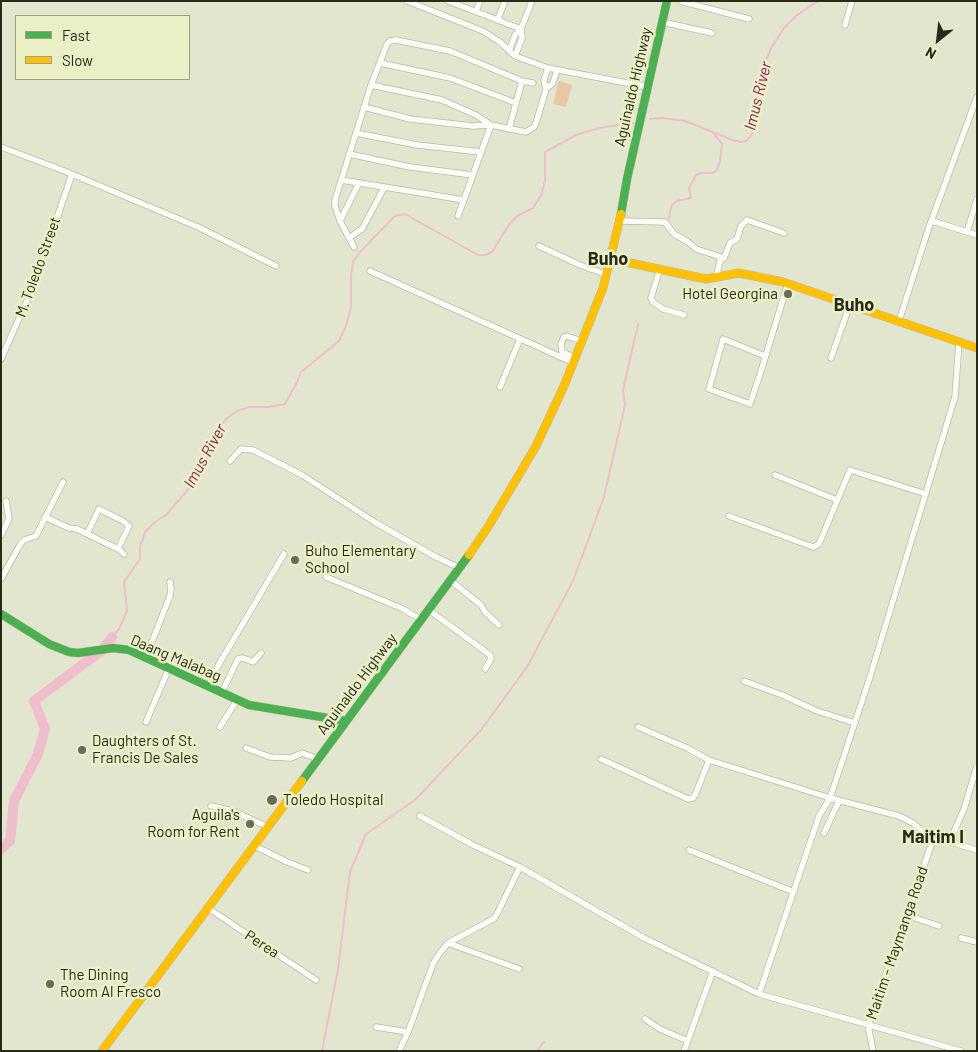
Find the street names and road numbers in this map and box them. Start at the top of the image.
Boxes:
street label: Aguinaldo Highway [611,26,655,148]
street label: M. Toledo Street [12,214,64,320]
street label: Aguinaldo Highway [313,630,401,738]
street label: Daang Malabag [128,631,224,685]
street label: Maitim - Maymanga Road [862,864,932,1022]
street label: Perea [241,926,283,962]

